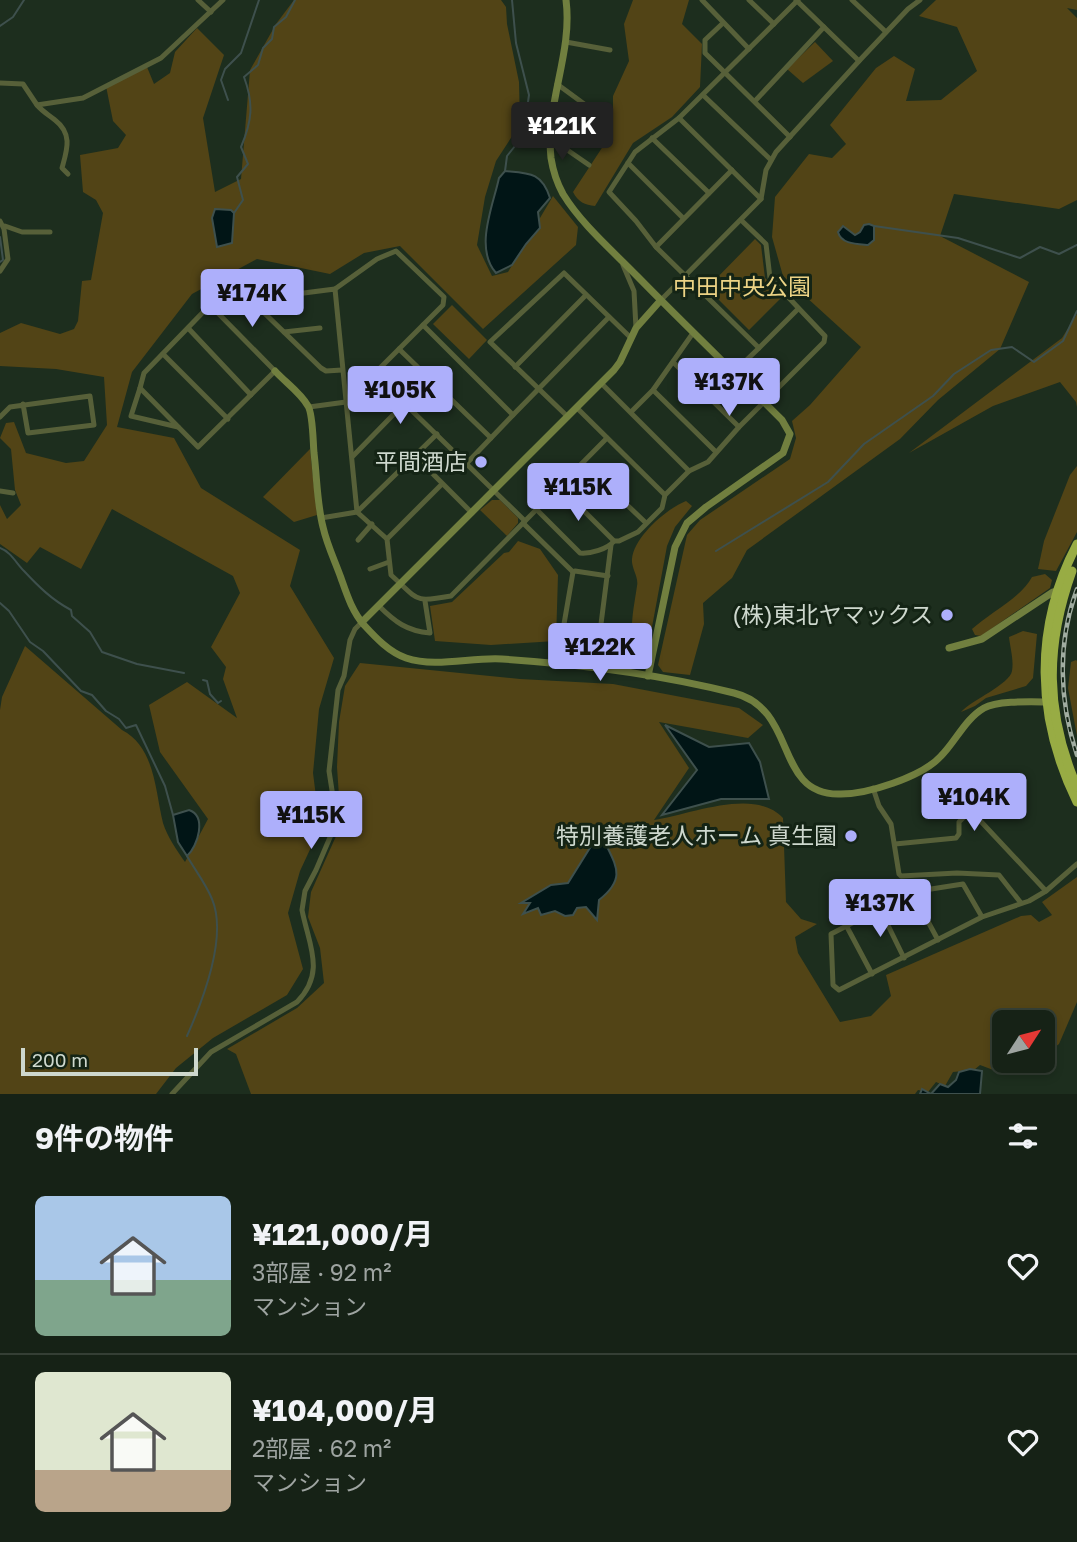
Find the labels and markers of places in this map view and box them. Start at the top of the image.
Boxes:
pin: ¥121K [513,102,611,162]
pin: ¥174K [203,270,301,329]
pin: ¥137K [680,358,778,418]
pin: ¥105K [351,366,449,426]
place label: 平間酒店 [375,447,467,475]
marker: 平間酒店 [473,454,489,470]
pin: ¥115K [529,463,627,523]
place label: (株)東北ヤマックス [732,600,933,628]
marker: (株)東北ヤマックス [939,607,955,623]
pin: ¥122K [551,624,649,683]
pin: ¥104K [925,774,1023,833]
pin: ¥115K [262,792,360,851]
place label: 特別養護老人ホーム 真生園 [556,821,837,849]
marker: 特別養護老人ホーム 真生園 [843,828,859,844]
pin: ¥137K [831,880,929,939]

